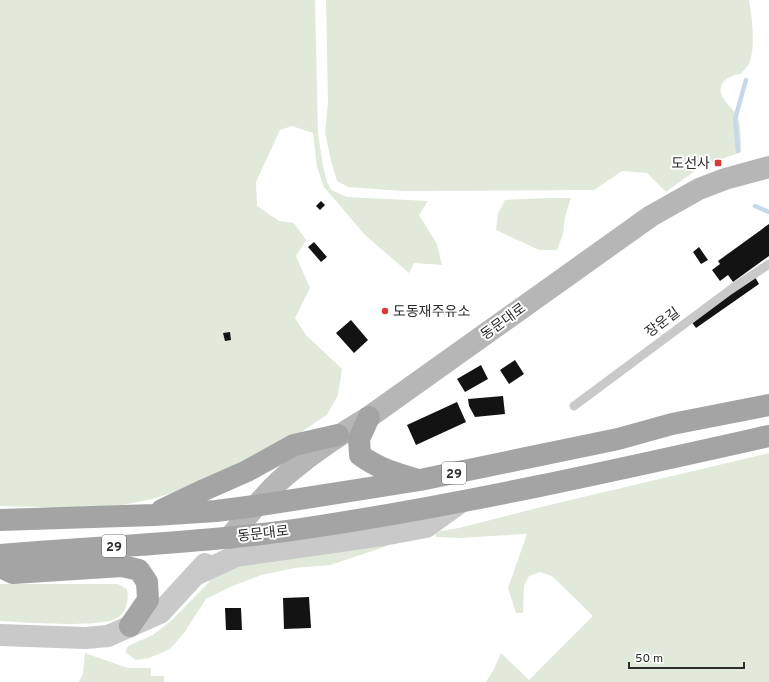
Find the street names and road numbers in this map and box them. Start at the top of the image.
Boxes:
street label: 동문대로 [478,300,530,344]
street label: 장운길 [642,305,683,342]
road number: 29 [442,462,466,484]
street label: 동문대로 [237,523,290,546]
road number: 29 [102,535,126,557]

